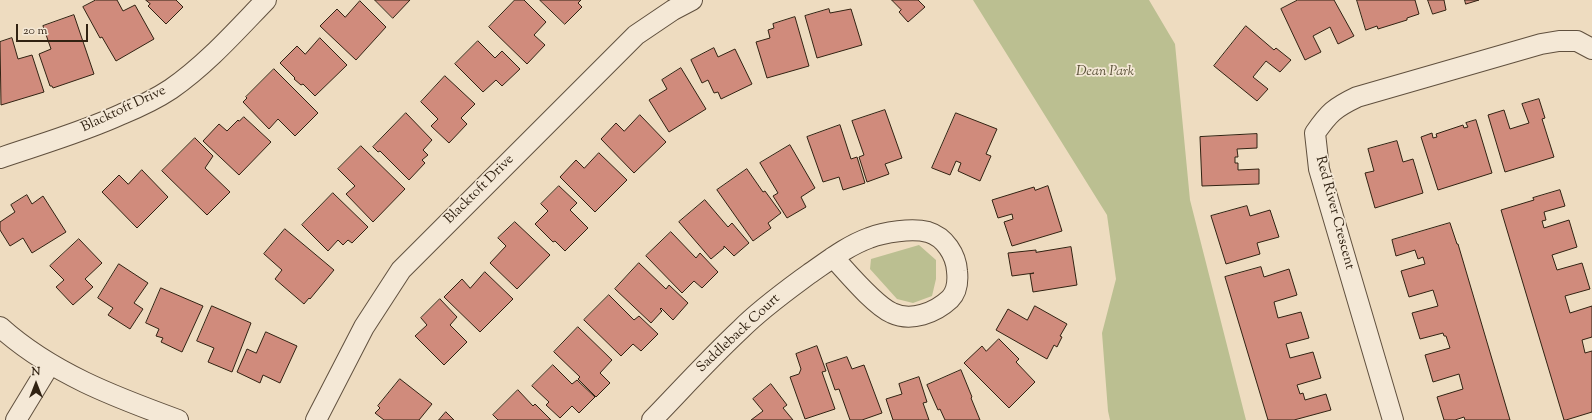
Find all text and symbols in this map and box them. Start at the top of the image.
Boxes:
scale bar [18,16,90,42]
text: 20 m [23,22,47,40]
park label: Dean Park [1076,65,1134,81]
street label: Blacktoft Drive [79,83,169,137]
street label: Blacktoft Drive [442,152,518,228]
street label: Red River Crescent [1311,154,1357,272]
street label: Saddleback Court [694,291,784,377]
north arrow [16,364,56,404]
text: N [32,364,40,380]

